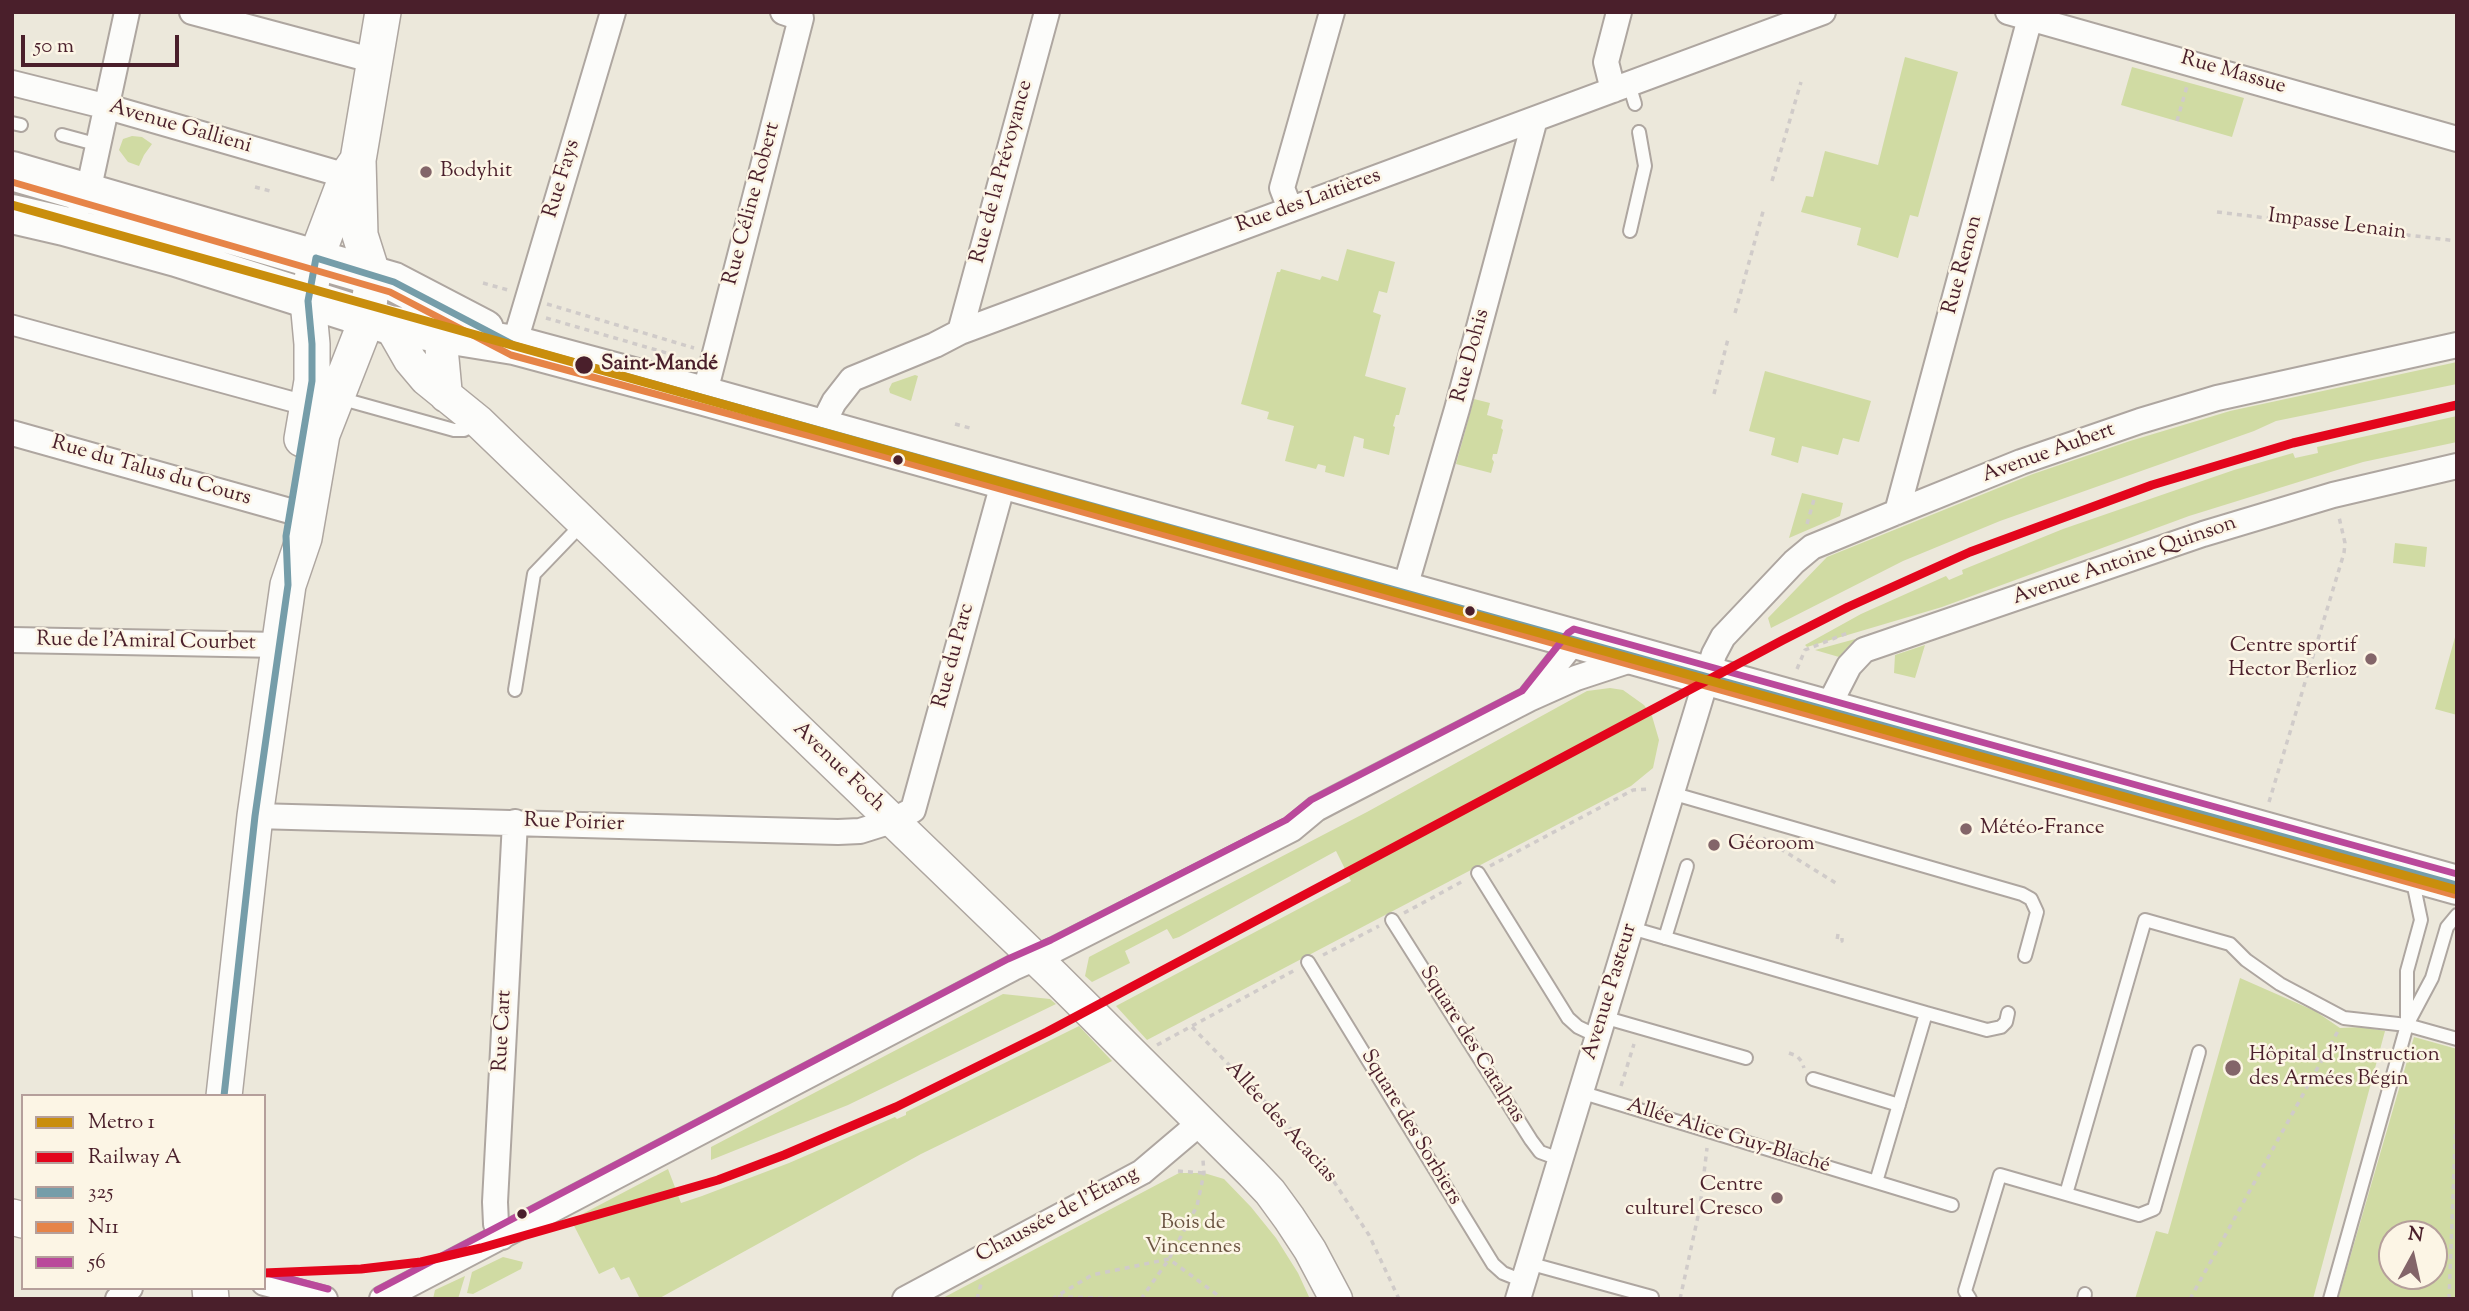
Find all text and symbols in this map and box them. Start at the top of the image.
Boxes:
scale bar [24,21,182,65]
text: 50 m [34,32,74,62]
street label: Rue Massue [2178,47,2288,101]
street label: Rue de la Prévoyance [966,78,1040,266]
street label: Avenue Gallieni [106,96,254,160]
street label: Rue Céline Robert [719,120,787,288]
street label: Rue Fays [539,137,587,221]
place label: Bodyhit [440,159,512,185]
marker: Bodyhit [418,164,434,180]
street label: Rue des Laitières [1233,164,1385,240]
street label: Impasse Lenain [2266,205,2408,247]
street label: Rue Renon [1939,213,1989,317]
street label: Rue Dohis [1447,307,1497,405]
place label: Saint-Mandé [601,352,718,378]
marker: Saint-Mandé [573,354,595,376]
street label: Avenue Aubert [1979,418,2119,490]
street label: Rue du Talus du Cours [48,431,254,513]
unlabelled marker [891,453,905,467]
street label: Avenue Antoine Quinson [2010,512,2240,612]
street label: Rue du Parc [929,601,981,711]
unlabelled marker [1463,604,1477,618]
street label: Rue de l'Amiral Courbet [36,628,256,658]
place label: Centre sportif Hector Berlioz [2228,634,2357,684]
marker: Centre sportif Hector Berlioz [2363,651,2379,667]
street label: Avenue Foch [786,718,890,818]
street label: Rue Poirier [523,810,625,838]
place label: Météo-France [1980,816,2105,842]
marker: Météo-France [1958,821,1974,837]
place label: Géoroom [1728,832,1815,858]
marker: Géoroom [1706,837,1722,853]
street label: Avenue Pasteur [1578,921,1644,1063]
street label: Square des Catalpas [1413,962,1529,1128]
street label: Rue Cart [489,989,519,1073]
place label: Hôpital d'Instruction des Armées Bégin [2249,1043,2440,1093]
street label: Square des Sorbiers [1354,1046,1466,1210]
street label: Allée des Acacias [1219,1057,1341,1189]
marker: Hôpital d'Instruction des Armées Bégin [2223,1058,2243,1078]
legend [21,1094,266,1290]
street label: Allée Alice Guy-Blaché [1623,1094,1833,1180]
text: Metro 1 [88,1108,155,1138]
text: Railway A [88,1143,181,1173]
street label: Chaussée de l'Étang [972,1163,1144,1269]
place label: Centre culturel Cresco [1625,1173,1763,1223]
text: 325 [88,1178,114,1208]
marker: Centre culturel Cresco [1769,1190,1785,1206]
unlabelled marker [515,1207,529,1221]
park label: Bois de Vincennes [1145,1211,1241,1261]
text: N11 [88,1213,119,1243]
north arrow [2378,1220,2448,1290]
text: N [2406,1221,2425,1250]
text: 56 [88,1248,106,1278]

